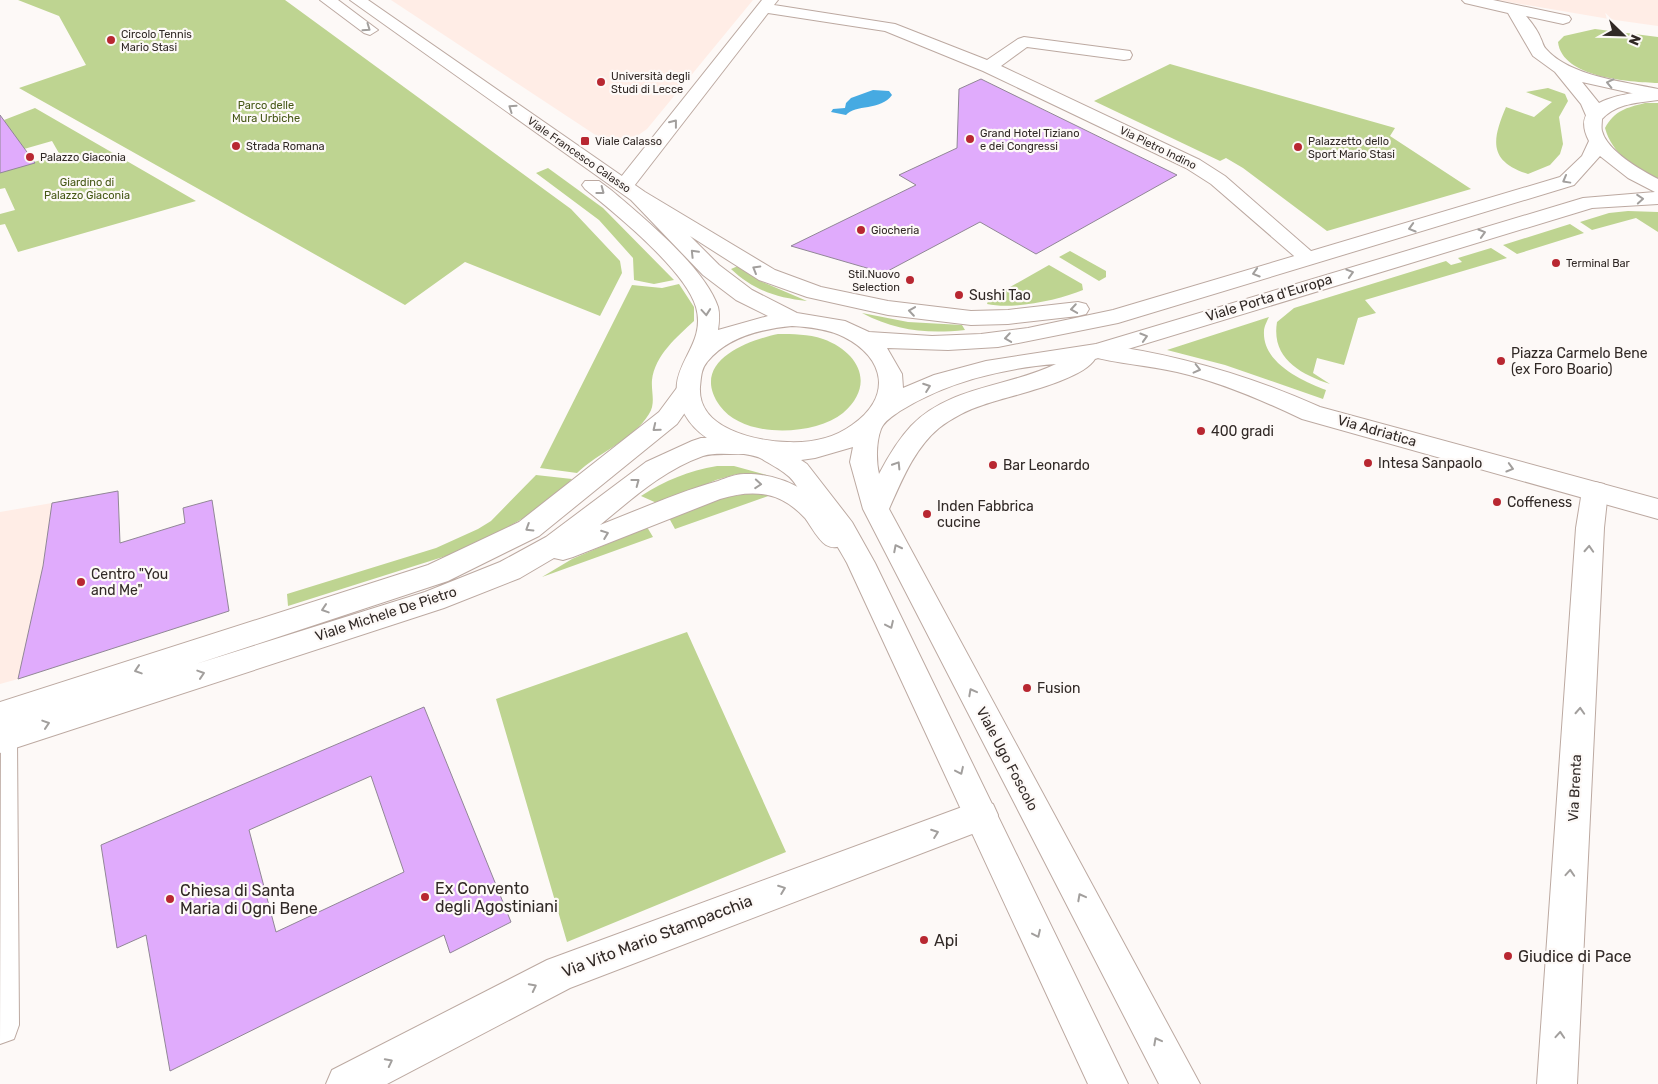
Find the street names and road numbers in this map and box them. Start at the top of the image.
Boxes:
street label: Viale Francesco Calasso [525,114,633,196]
street label: Via Pietro Indino [1118,124,1198,172]
street label: Viale Porta d'Europa [1204,271,1334,325]
street label: Via Adriatica [1335,412,1419,450]
street label: Viale Michele De Pietro [313,583,459,645]
street label: Viale Ugo Foscolo [973,704,1041,814]
street label: Via Brenta [1565,754,1585,822]
street label: Via Vito Mario Stampacchia [559,891,755,981]

